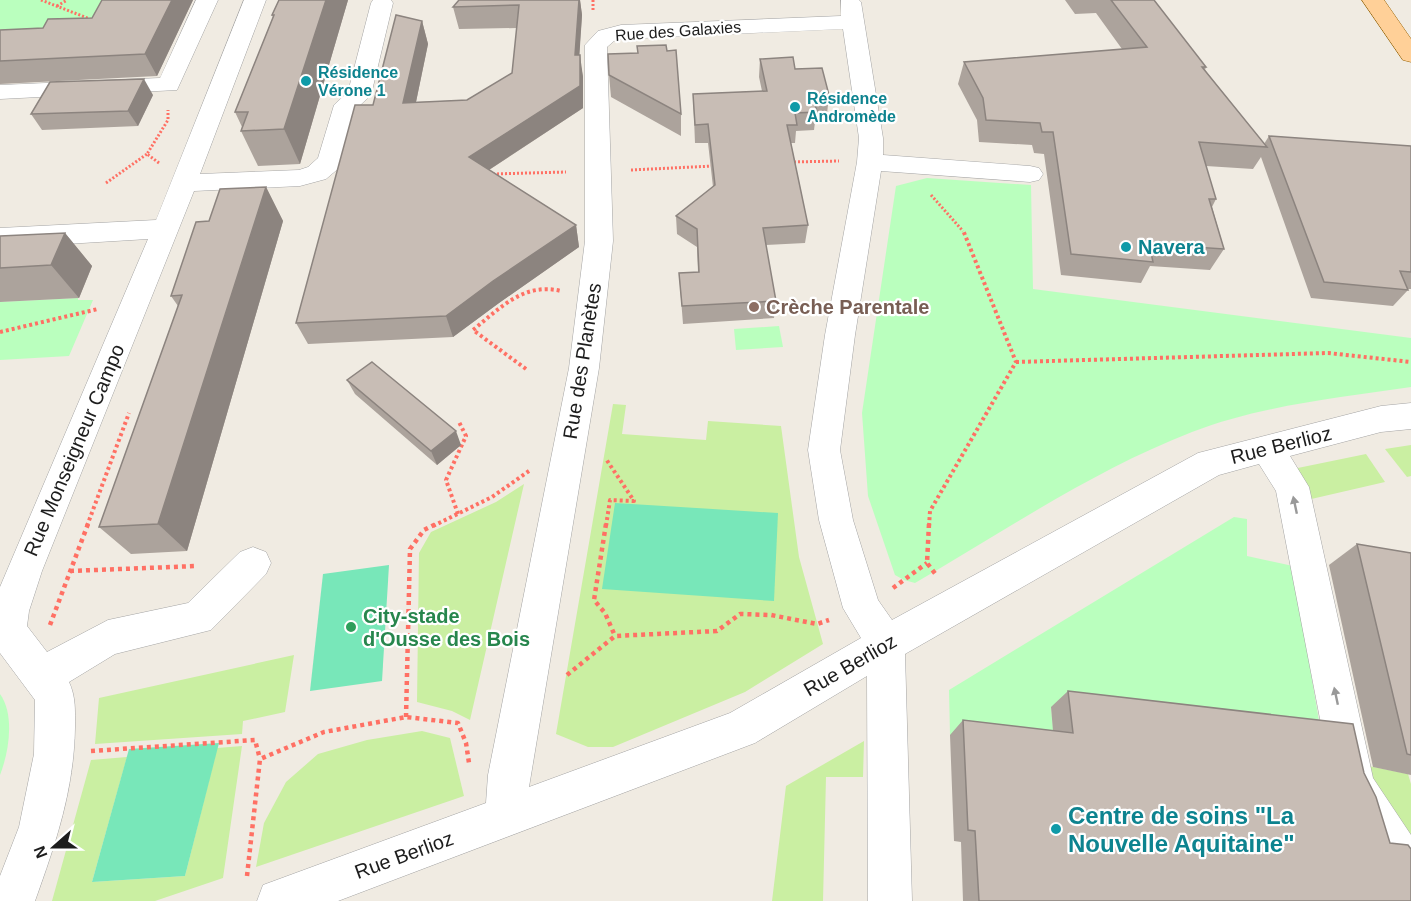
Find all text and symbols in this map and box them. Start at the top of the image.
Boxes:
street label: Rue des Galaxies [614,18,742,44]
place label: Résidence Vérone 1 [318,64,398,99]
marker: Résidence Vérone 1 [299,74,313,88]
place label: Résidence Andromède [807,90,896,125]
marker: Résidence Andromède [788,100,802,114]
place label: Navera [1138,236,1206,258]
marker: Navera [1119,240,1133,254]
street label: Rue des Planètes [559,281,605,441]
place label: Crèche Parentale [766,296,929,318]
marker: Crèche Parentale [747,300,761,314]
street label: Rue Monseigneur Campo [19,341,129,559]
street label: Rue Berlioz [1228,422,1334,468]
one-way arrow [1290,496,1300,515]
place label: City-stade d'Ousse des Bois [363,605,530,650]
marker: City-stade d'Ousse des Bois [344,620,358,634]
street label: Rue Berlioz [800,630,900,700]
one-way arrow [1330,687,1340,705]
place label: Centre de soins "La Nouvelle Aquitaine" [1068,802,1295,857]
north arrow [24,817,84,877]
marker: Centre de soins "La Nouvelle Aquitaine" [1049,822,1063,836]
street label: Rue Berlioz [352,827,456,883]
text: N [30,844,50,861]

